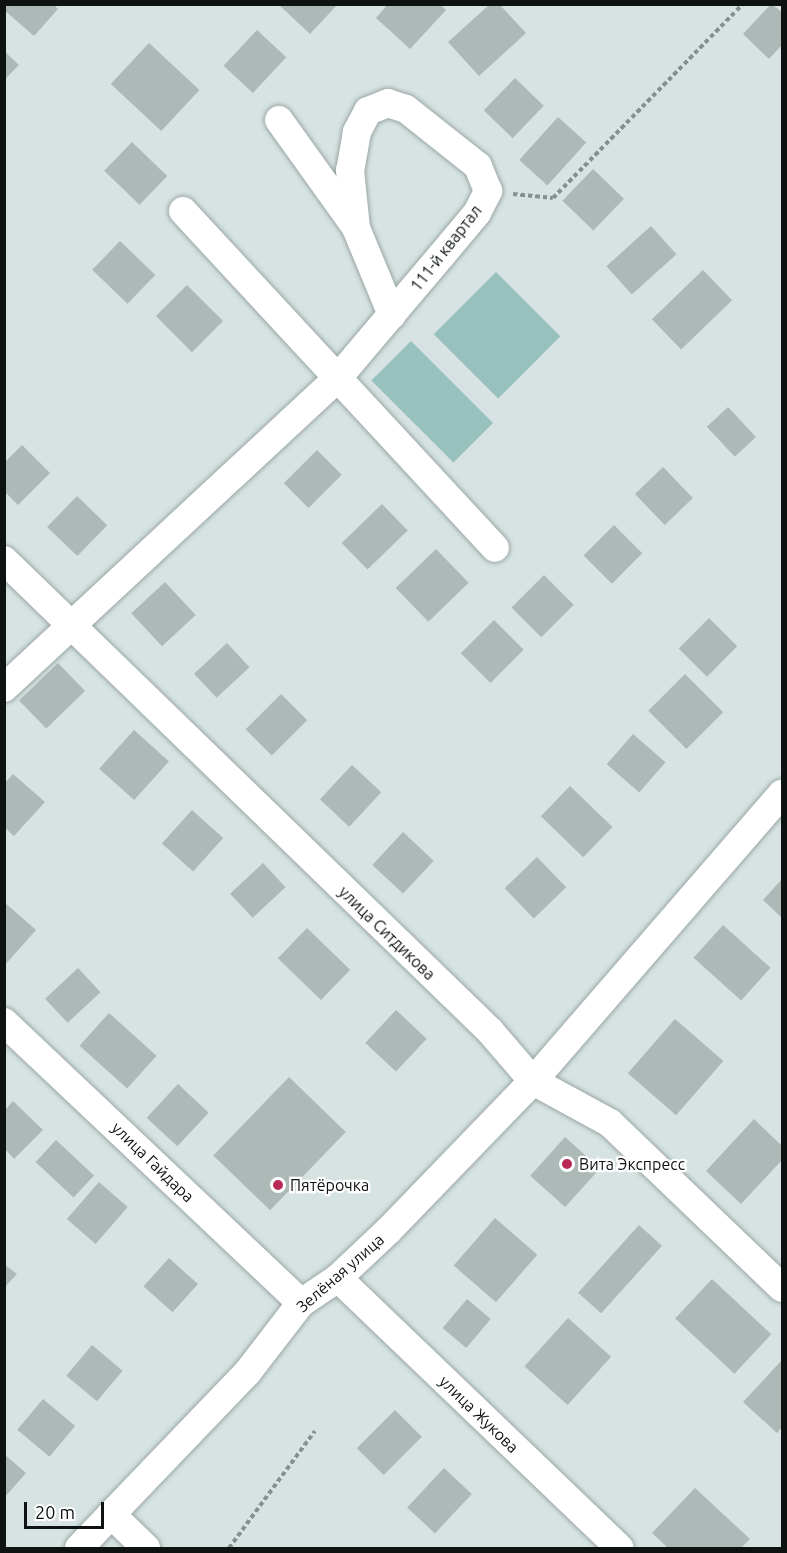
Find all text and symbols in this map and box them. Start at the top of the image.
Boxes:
street label: 111-й квартал [406,201,486,295]
street label: улица Ситдикова [335,882,439,984]
street label: улица Гайдара [108,1118,198,1206]
place label: Вита Экспресс [579,1154,685,1174]
marker: Вита Экспресс [560,1157,574,1171]
place label: Пятёрочка [290,1175,369,1195]
marker: Пятёрочка [271,1178,285,1192]
street label: Зелёная улица [292,1230,388,1316]
street label: улица Жукова [435,1371,523,1457]
scale bar [27,1490,106,1528]
text: 20 m [35,1502,75,1522]

